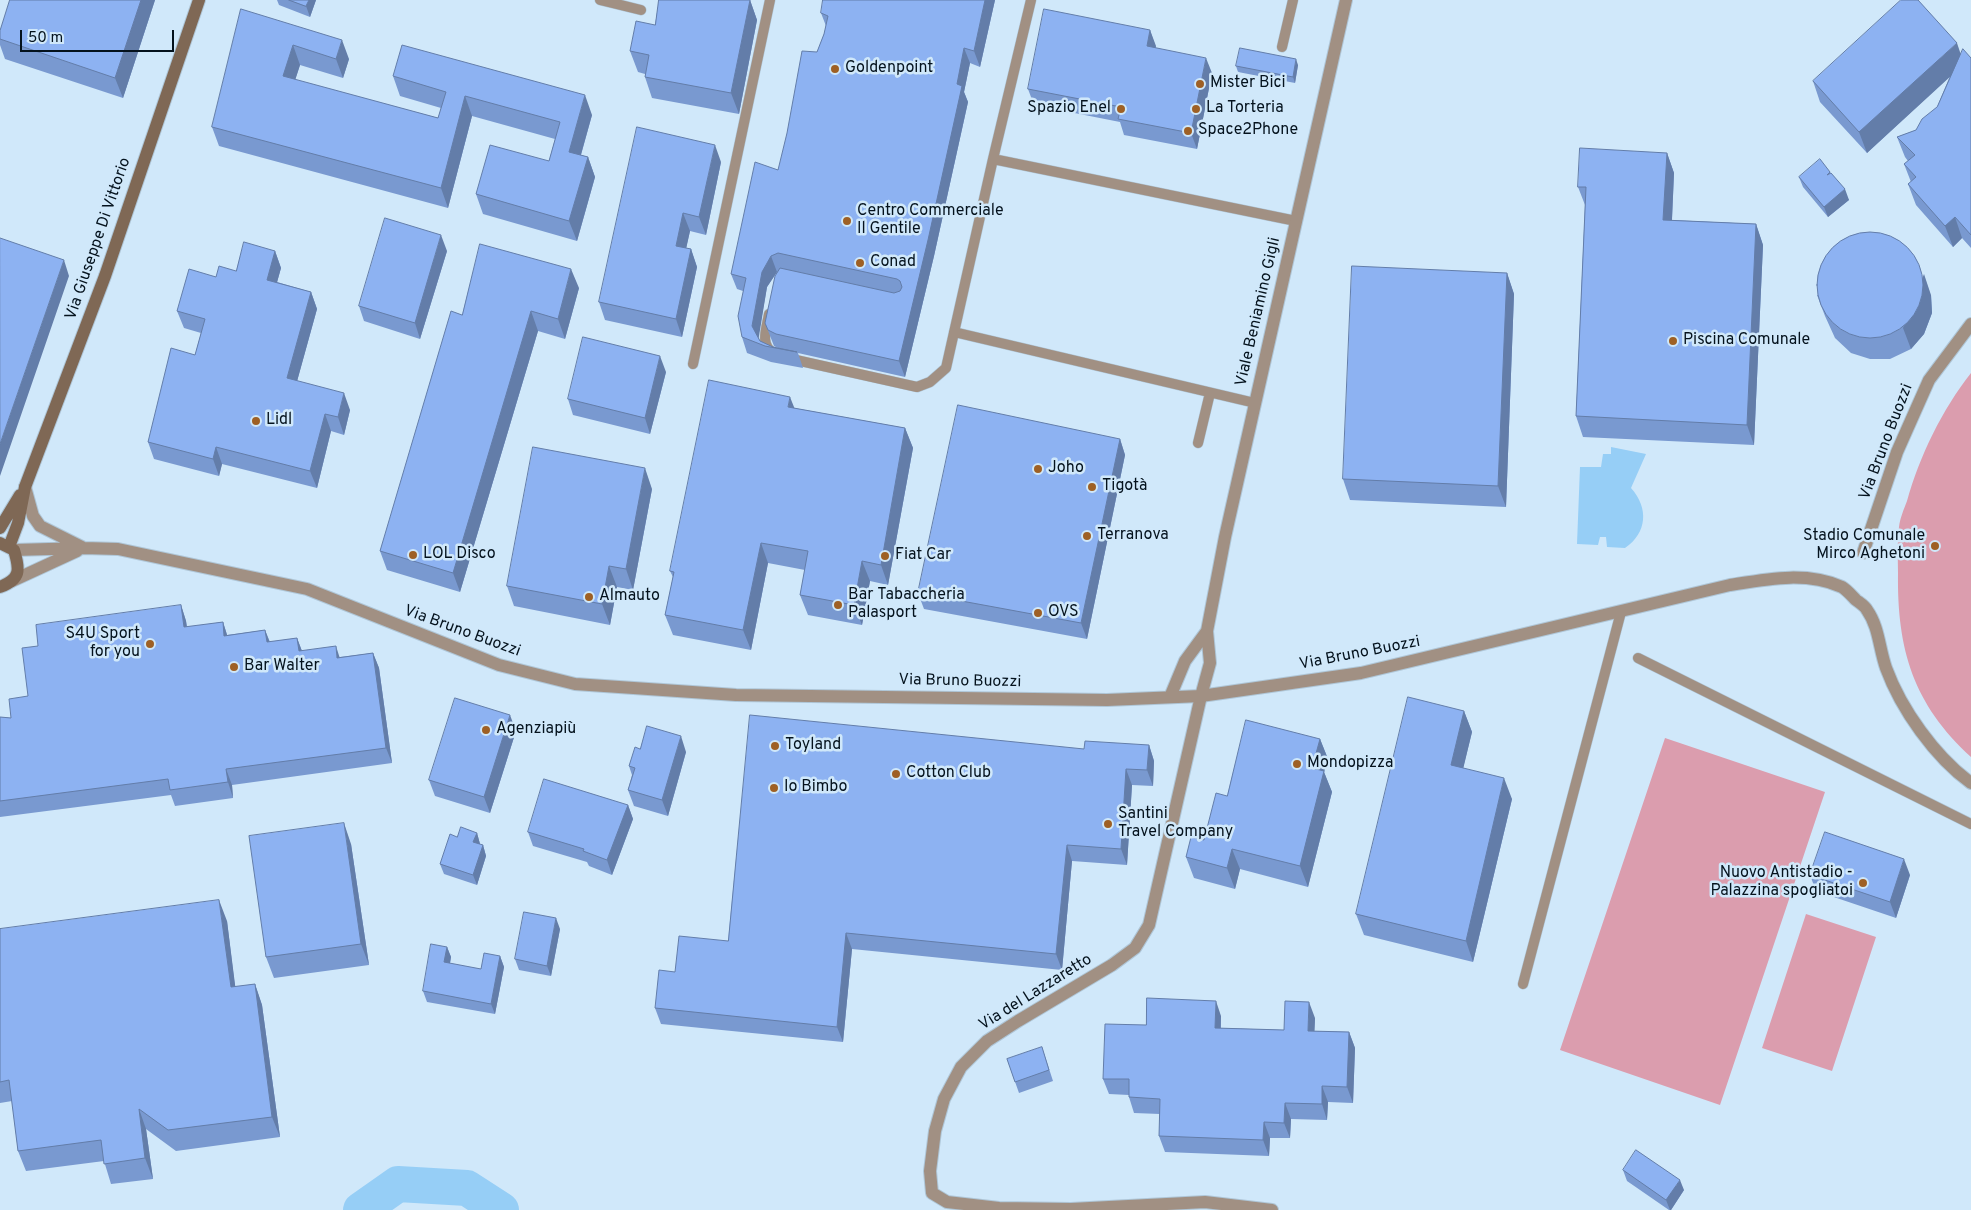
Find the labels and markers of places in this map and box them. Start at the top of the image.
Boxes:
place label: Goldenpoint [845,59,933,79]
marker: Goldenpoint [829,63,841,75]
place label: Mister Bici [1210,74,1286,94]
marker: Mister Bici [1194,78,1206,90]
place label: Spazio Enel [1027,99,1111,119]
place label: La Torteria [1206,99,1284,119]
marker: Spazio Enel [1115,103,1127,115]
marker: La Torteria [1190,103,1202,115]
place label: Space2Phone [1198,121,1298,141]
marker: Space2Phone [1182,125,1194,137]
place label: Centro Commerciale Il Gentile [857,202,1004,240]
marker: Centro Commerciale Il Gentile [841,215,853,227]
place label: Conad [870,253,916,273]
marker: Conad [854,257,866,269]
place label: Piscina Comunale [1683,331,1810,351]
marker: Piscina Comunale [1667,335,1679,347]
place label: Lidl [266,411,292,431]
marker: Lidl [250,415,262,427]
place label: Joho [1048,459,1084,479]
marker: Joho [1032,463,1044,475]
place label: Tigotà [1102,477,1147,497]
marker: Tigotà [1086,481,1098,493]
place label: Terranova [1097,526,1169,546]
place label: Stadio Comunale Mirco Aghetoni [1803,527,1925,565]
marker: Terranova [1081,530,1093,542]
marker: Stadio Comunale Mirco Aghetoni [1929,540,1941,552]
place label: LOL Disco [423,545,496,565]
place label: Fiat Car [895,546,951,566]
marker: LOL Disco [407,549,419,561]
marker: Fiat Car [879,550,891,562]
place label: Bar Tabaccheria Palasport [848,586,965,624]
place label: Almauto [599,587,660,607]
marker: Almauto [583,591,595,603]
marker: Bar Tabaccheria Palasport [832,599,844,611]
place label: OVS [1048,603,1078,623]
marker: OVS [1032,607,1044,619]
place label: S4U Sport for you [65,625,140,663]
marker: S4U Sport for you [144,638,156,650]
place label: Bar Walter [244,657,320,677]
marker: Bar Walter [228,661,240,673]
place label: Agenziapiù [496,720,576,740]
marker: Agenziapiù [480,724,492,736]
place label: Toyland [785,736,841,756]
marker: Toyland [769,740,781,752]
place label: Mondopizza [1307,754,1394,774]
marker: Mondopizza [1291,758,1303,770]
place label: Cotton Club [906,764,991,784]
marker: Cotton Club [890,768,902,780]
place label: Io Bimbo [784,778,848,798]
marker: Io Bimbo [768,782,780,794]
place label: Santini Travel Company [1118,805,1233,843]
marker: Santini Travel Company [1102,818,1114,830]
place label: Nuovo Antistadio - Palazzina spogliatoi [1710,864,1853,902]
marker: Nuovo Antistadio - Palazzina spogliatoi [1857,877,1869,889]

